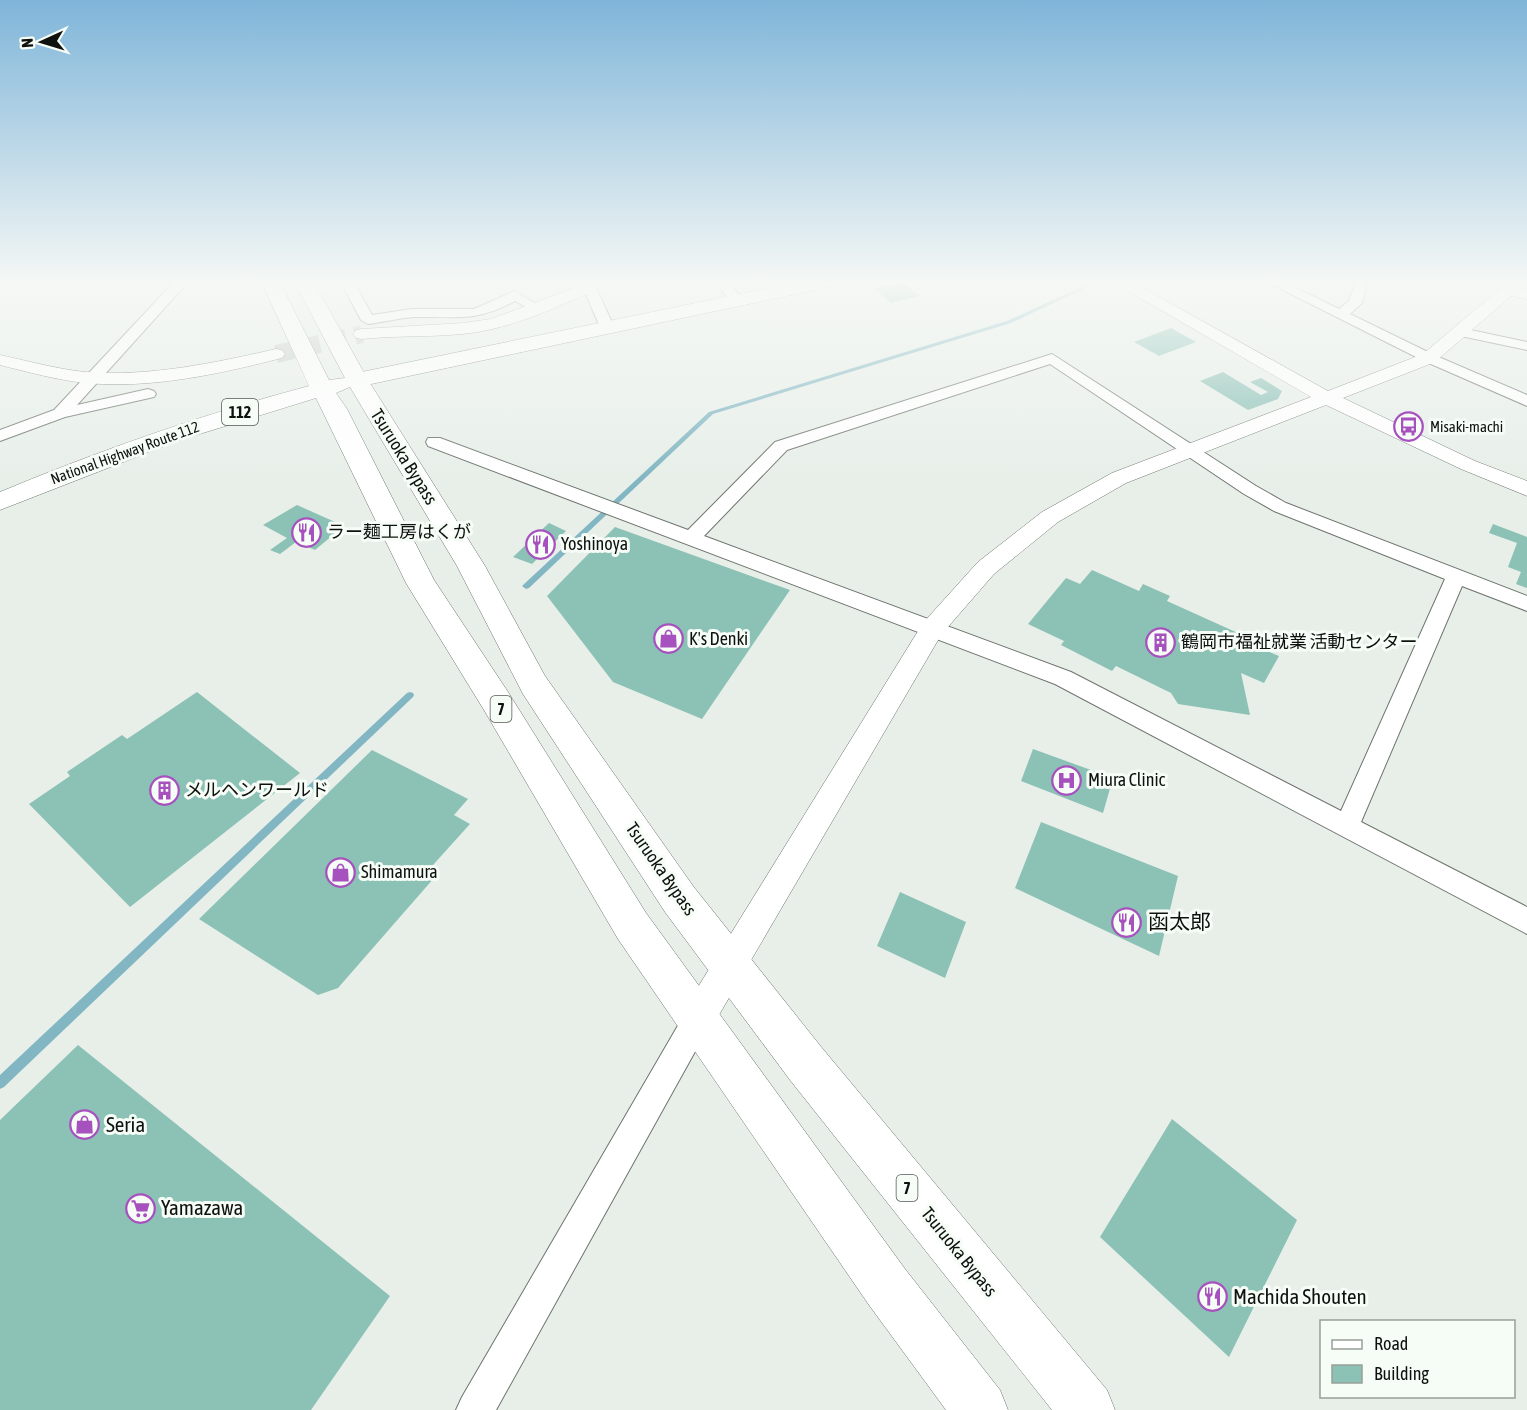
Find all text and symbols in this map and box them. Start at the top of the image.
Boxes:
north arrow [12,12,72,72]
text: N [18,38,36,48]
road number: 112 [222,399,258,425]
street label: Tsuruoka Bypass [367,405,442,508]
bus stop icon: Misaki-machi [1393,411,1425,443]
street label: National Highway Route 112 [48,418,201,487]
place label: Misaki-machi [1430,418,1503,435]
restaurant icon: ラー麺工房はくが [290,516,322,548]
place label: ラー麺工房はくが [327,521,471,542]
restaurant icon: Yoshinoya [524,528,556,560]
place label: Yoshinoya [561,533,628,554]
shop icon: K's Denki [652,623,684,655]
building icon: 鶴岡市福祉就業 活動センター [1144,626,1176,658]
place label: K's Denki [689,628,748,649]
place label: 鶴岡市福祉就業 活動センター [1181,631,1417,652]
road number: 7 [490,696,512,722]
hospital icon: Miura Clinic [1051,764,1083,796]
place label: Miura Clinic [1088,769,1166,790]
building icon: メルヘンワールド [148,774,180,806]
place label: メルヘンワールド [185,779,329,800]
street label: Tsuruoka Bypass [622,818,701,919]
shop icon: Shimamura [324,856,356,888]
place label: Shimamura [361,861,438,882]
restaurant icon: 函太郎 [1111,906,1143,938]
place label: 函太郎 [1148,909,1211,933]
shop icon: Seria [69,1109,101,1141]
place label: Seria [106,1112,145,1136]
road number: 7 [896,1175,918,1201]
supermarket icon: Yamazawa [124,1192,156,1224]
place label: Yamazawa [161,1195,243,1219]
street label: Tsuruoka Bypass [917,1203,1002,1301]
restaurant icon: Machida Shouten [1196,1281,1228,1313]
place label: Machida Shouten [1233,1284,1367,1308]
legend [1320,1320,1515,1398]
text: Road [1374,1333,1408,1354]
text: Building [1374,1363,1429,1384]

